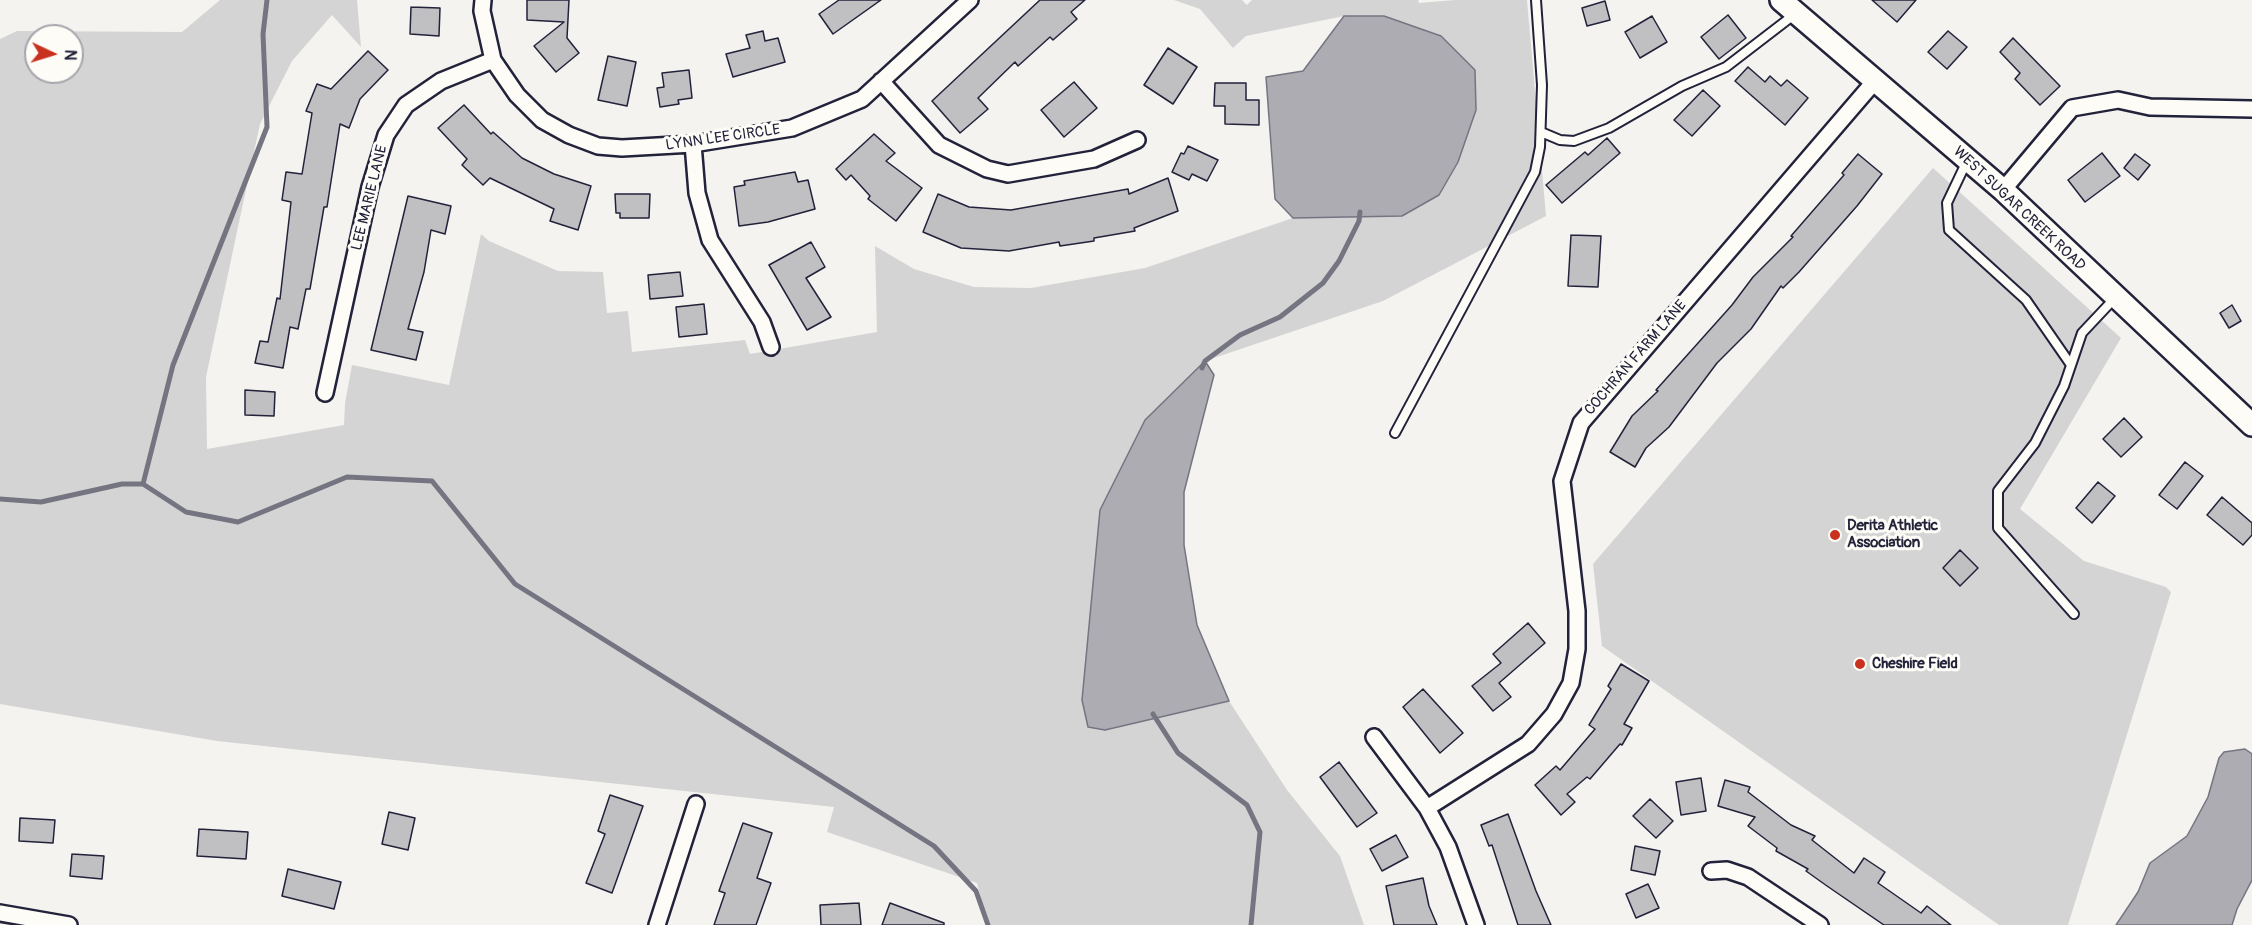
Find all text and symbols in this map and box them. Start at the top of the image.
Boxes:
north arrow [24,24,84,84]
text: N [60,49,80,61]
street label: LYNN LEE CIRCLE [664,121,782,155]
street label: LEE MARIE LANE [348,143,392,253]
street label: WEST SUGAR CREEK ROAD [1949,143,2089,275]
street label: COCHRAN FARM LANE [1581,297,1691,419]
place label: Derita Athletic Association [1847,517,1938,552]
marker: Derita Athletic Association [1828,528,1842,542]
place label: Cheshire Field [1872,655,1958,673]
marker: Cheshire Field [1853,657,1867,671]

